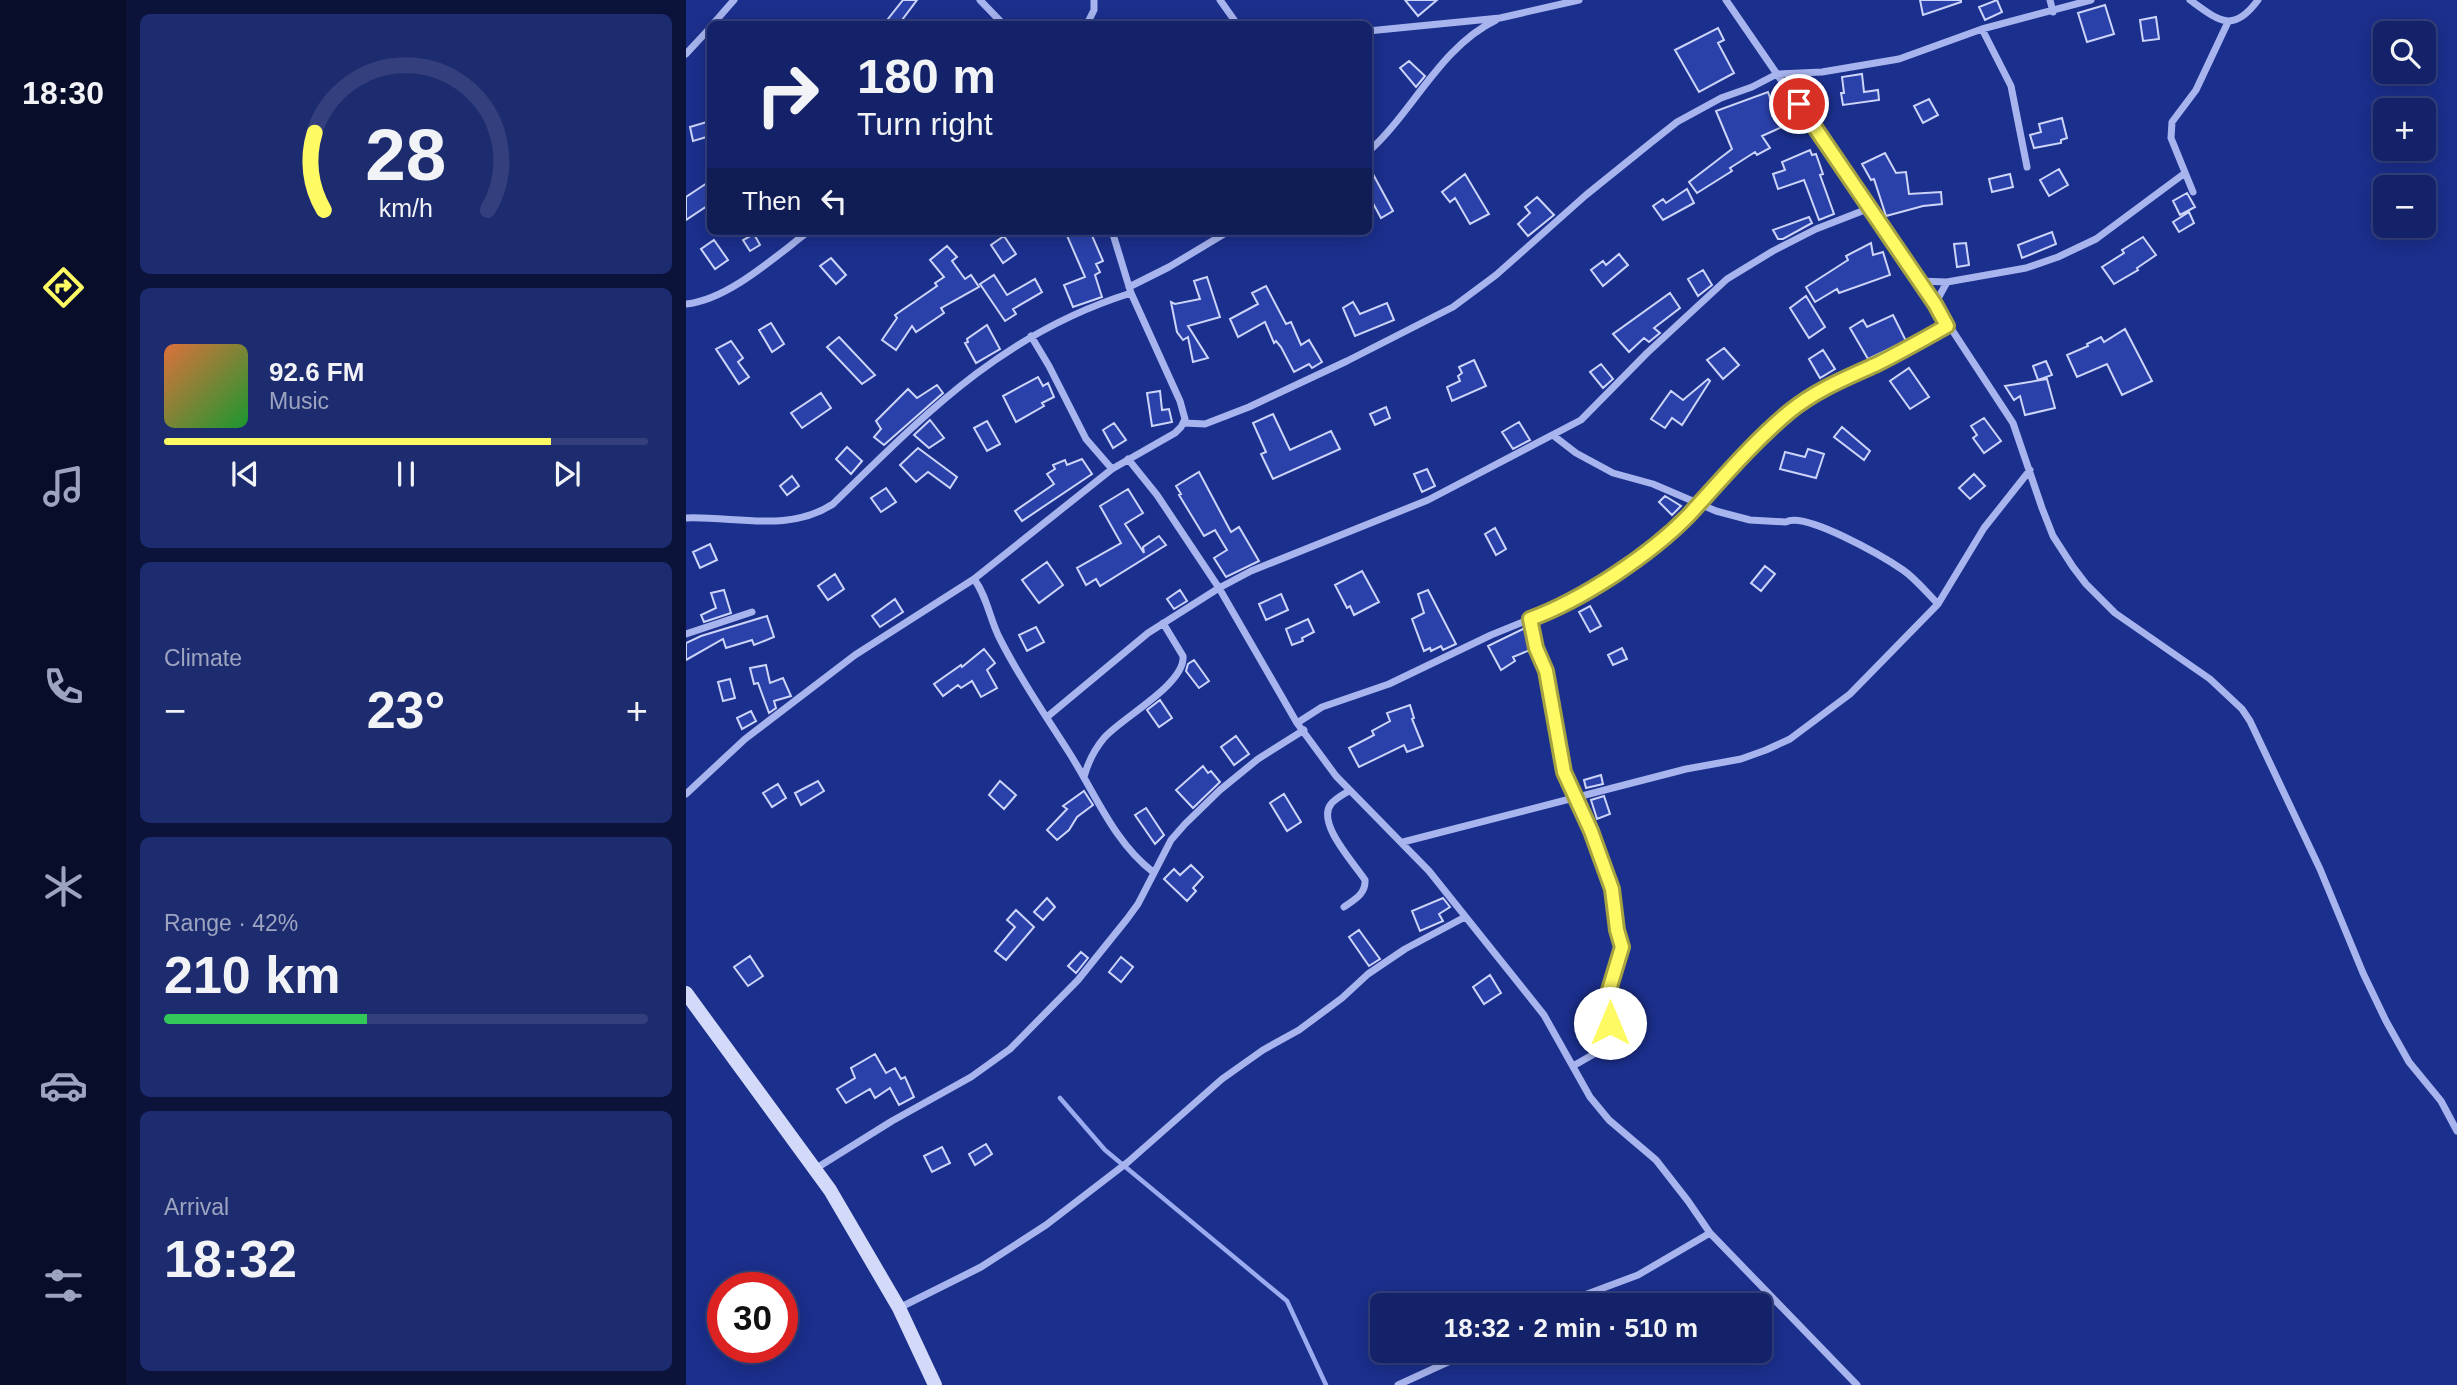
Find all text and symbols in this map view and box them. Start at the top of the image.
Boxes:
map controls [2373,21,2436,238]
button: search [2373,21,2436,84]
icon: right [742,49,833,140]
text: 180 m [857,49,996,103]
pin [1769,74,1829,134]
text: 18:30 [22,75,104,111]
icon: arrive [1780,85,1818,123]
button: + [2373,98,2436,161]
text: Turn right [857,106,993,142]
text: 28 [366,114,446,195]
button: − [2373,175,2436,238]
icon: left [815,182,853,220]
text: Then [742,186,801,216]
text: km/h [379,194,433,222]
icon: directions [39,263,88,312]
text: 92.6 FM [269,357,364,387]
text: Music [269,388,329,414]
icon: previous [226,455,264,493]
icon: pause [387,455,425,493]
icon: next [548,455,586,493]
icon: music [39,462,88,511]
text: Climate [164,645,242,671]
icon: phone [39,662,88,711]
text: 23° [367,681,445,739]
text: − [164,690,186,732]
text: + [626,690,648,732]
icon: climate [39,862,88,911]
text: Range · 42% [164,910,298,936]
text: 210 km [164,946,340,1004]
position arrow [1573,986,1647,1060]
icon: car [39,1061,88,1110]
text: Arrival [164,1194,229,1220]
text: 18:32 [164,1230,297,1288]
icon: filters [39,1261,88,1310]
speed limit sign: 30 [707,1272,798,1363]
text: 18:32 · 2 min · 510 m [1444,1313,1698,1343]

